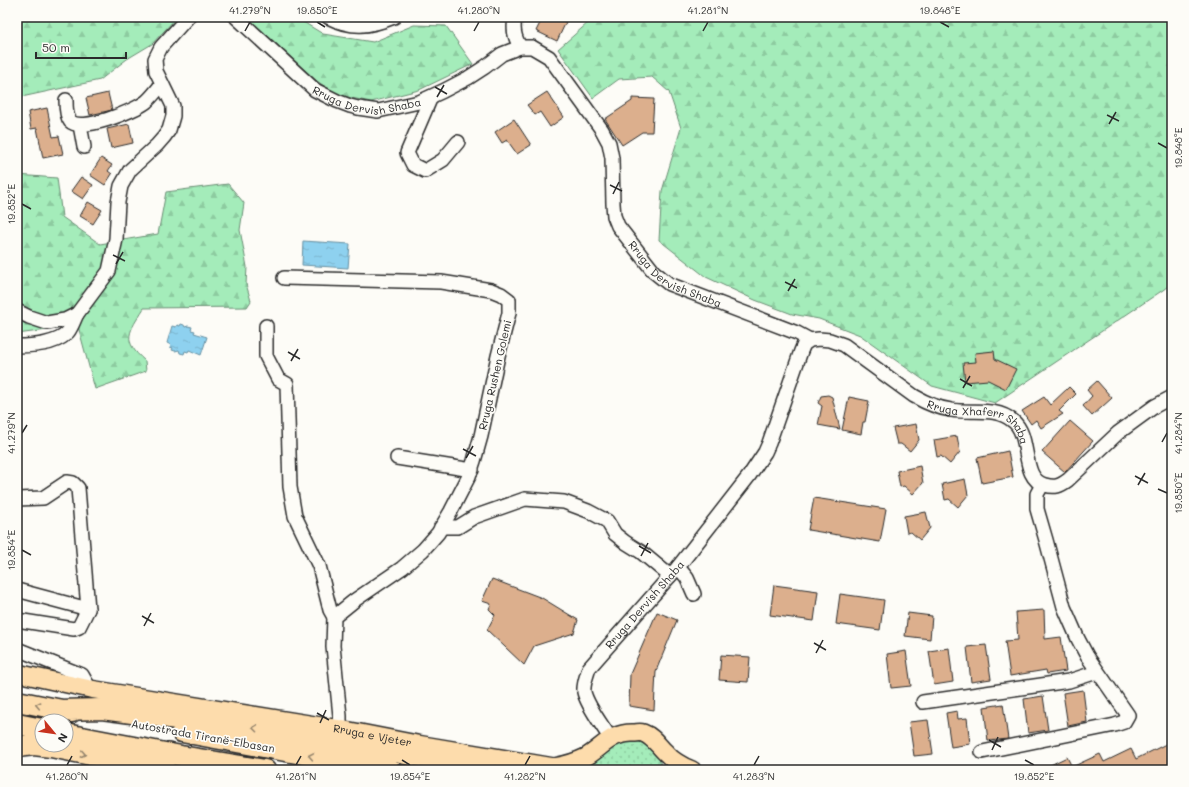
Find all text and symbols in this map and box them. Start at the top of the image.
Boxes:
text: 41.279°N [229,3,271,17]
text: 19.850°E [297,3,338,17]
text: 41.280°N [458,3,500,17]
text: 41.281°N [688,3,728,17]
text: 19.848°E [920,3,961,17]
scale bar [36,34,126,60]
text: 50 m [42,39,70,55]
street label: Rruga Dervish Shaba [310,82,422,118]
text: 19.848°E [1171,127,1185,168]
text: 19.852°E [4,184,18,224]
street label: Rruga Dervish Shaba [625,237,724,311]
street label: Rruga Rushen Golemi [475,318,515,432]
street label: Rruga Xhaferr Shaba [925,396,1032,446]
text: 41.279°N [4,412,18,454]
text: 41.284°N [1171,412,1185,454]
text: 19.850°E [1171,472,1185,513]
text: 19.854°E [4,529,18,570]
street label: Rruga Dervish Shaba [601,557,687,652]
one-way arrow [35,702,41,710]
north arrow [34,713,74,753]
street label: Autostrada Tiranë-Elbasan [130,715,276,756]
street label: Rruga e Vjeter [332,720,413,750]
one-way arrow [252,724,258,733]
text: N [55,731,72,745]
one-way arrow [80,749,86,757]
one-way arrow [307,752,314,760]
text: 41.280°N [46,769,88,783]
text: 41.281°N [276,769,316,783]
text: 19.854°E [390,769,431,783]
text: 41.282°N [504,769,546,783]
text: 41.283°N [733,769,775,783]
text: 19.852°E [1014,769,1054,783]

